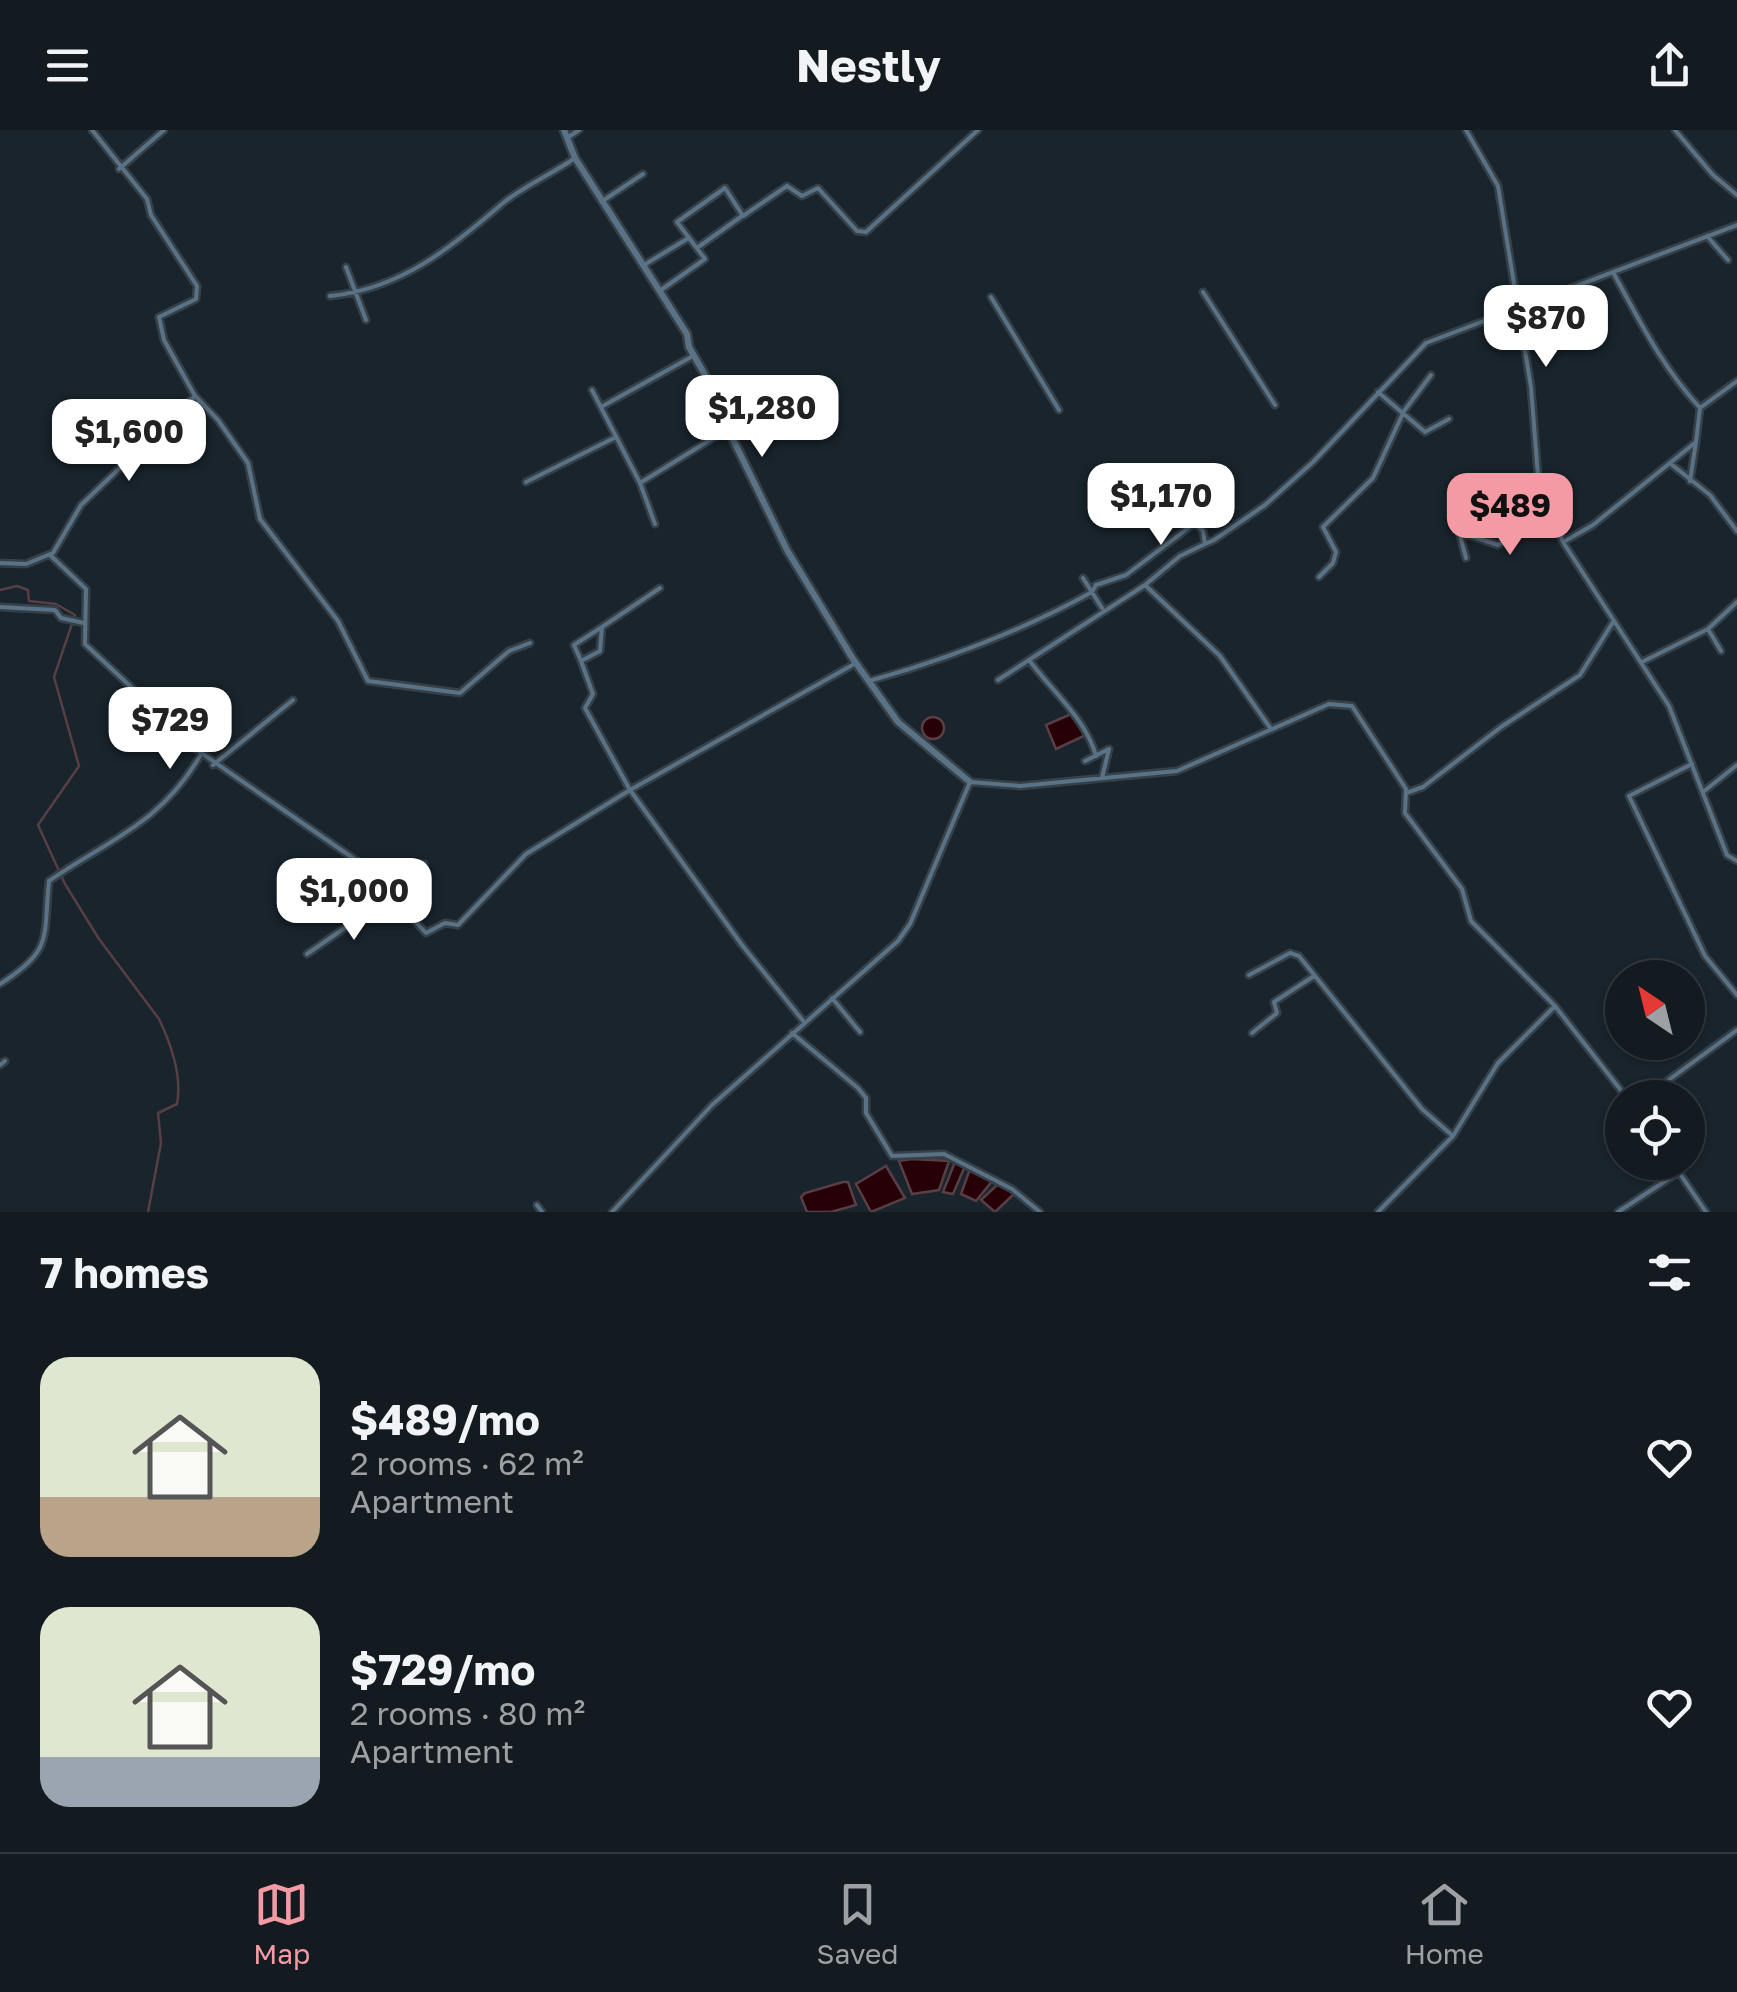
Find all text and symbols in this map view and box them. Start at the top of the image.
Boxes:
icon: menu [40,38,95,93]
text: Nestly [796,38,941,92]
icon: share [1642,38,1697,93]
pin: $870 [1487,285,1605,370]
text: $870 [1506,298,1586,336]
pin: $1,280 [681,375,843,460]
text: $1,280 [708,388,816,426]
pin: $1,600 [48,399,210,484]
text: $1,600 [74,412,184,450]
pin: $1,170 [1080,463,1242,548]
pin: $489 [1451,473,1569,558]
text: $1,170 [1110,476,1212,514]
text: $489 [1469,486,1551,524]
pin: $729 [111,687,229,772]
text: $729 [131,700,209,738]
pin: $1,000 [273,858,435,943]
text: $1,000 [299,871,409,909]
north arrow [1605,960,1705,1060]
map controls [1605,960,1705,1180]
button: locate [1605,1080,1705,1180]
icon: filters [1642,1245,1697,1300]
text: 7 homes [40,1247,209,1297]
text: $489/mo [350,1394,540,1444]
icon: home [120,1397,240,1517]
icon: heart [1642,1430,1697,1485]
text: 2 rooms · 62 m² [350,1444,584,1482]
text: Apartment [350,1482,514,1520]
text: $729/mo [350,1644,535,1694]
icon: home [120,1647,240,1767]
icon: heart [1642,1680,1697,1735]
text: 2 rooms · 80 m² [350,1694,585,1732]
text: Apartment [350,1732,514,1770]
tab: Map [253,1877,310,1970]
tab: Saved [817,1877,898,1970]
tab: Home [1405,1877,1484,1970]

